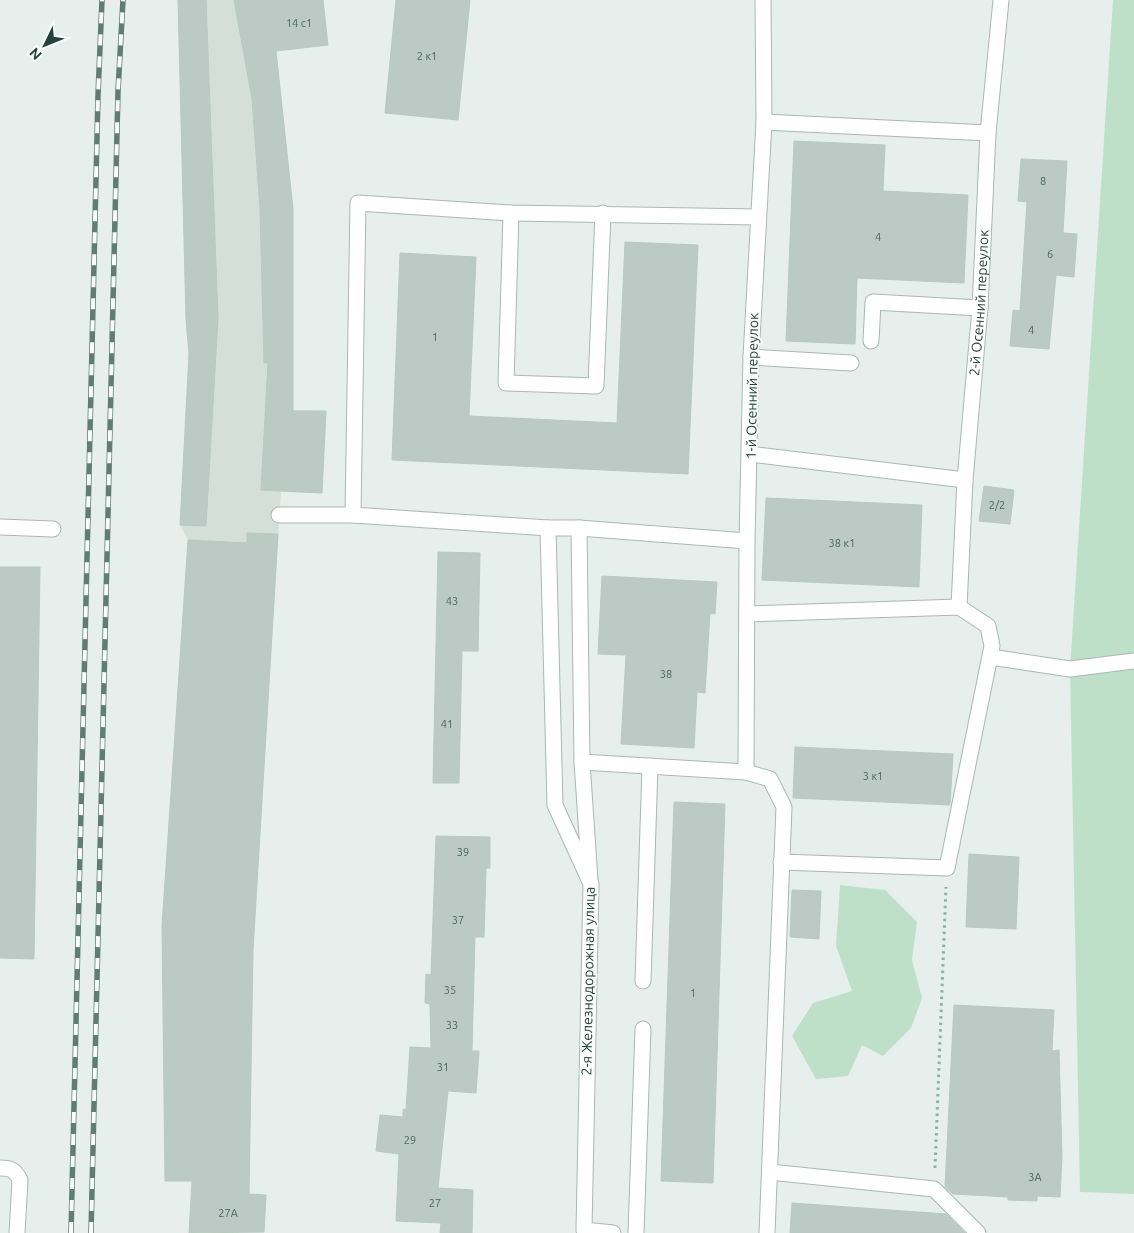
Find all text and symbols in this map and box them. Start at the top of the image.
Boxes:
house number: 14 с1 [286,17,312,29]
north arrow [20,20,70,70]
text: N [26,45,45,63]
house number: 2 к1 [417,50,437,62]
house number: 8 [1040,175,1046,187]
street label: 2-й Осенний переулок [966,229,992,377]
house number: 4 [875,231,881,243]
house number: 6 [1047,248,1053,260]
street label: 1-й Осенний переулок [743,313,761,459]
house number: 4 [1028,324,1034,336]
house number: 1 [432,331,438,343]
house number: 2/2 [989,499,1005,511]
house number: 38 к1 [829,537,855,549]
house number: 43 [446,595,458,607]
house number: 38 [660,668,672,680]
house number: 41 [441,718,453,730]
house number: 3 к1 [863,770,883,782]
house number: 39 [457,846,469,858]
street label: 2-я Железнодорожная улица [578,887,598,1075]
house number: 37 [452,914,464,926]
house number: 35 [444,984,456,996]
house number: 1 [690,987,696,999]
house number: 33 [446,1019,458,1031]
house number: 31 [437,1061,449,1073]
house number: 29 [404,1134,416,1146]
house number: 3А [1028,1171,1043,1183]
house number: 27 [429,1197,441,1209]
house number: 27А [218,1207,239,1219]

